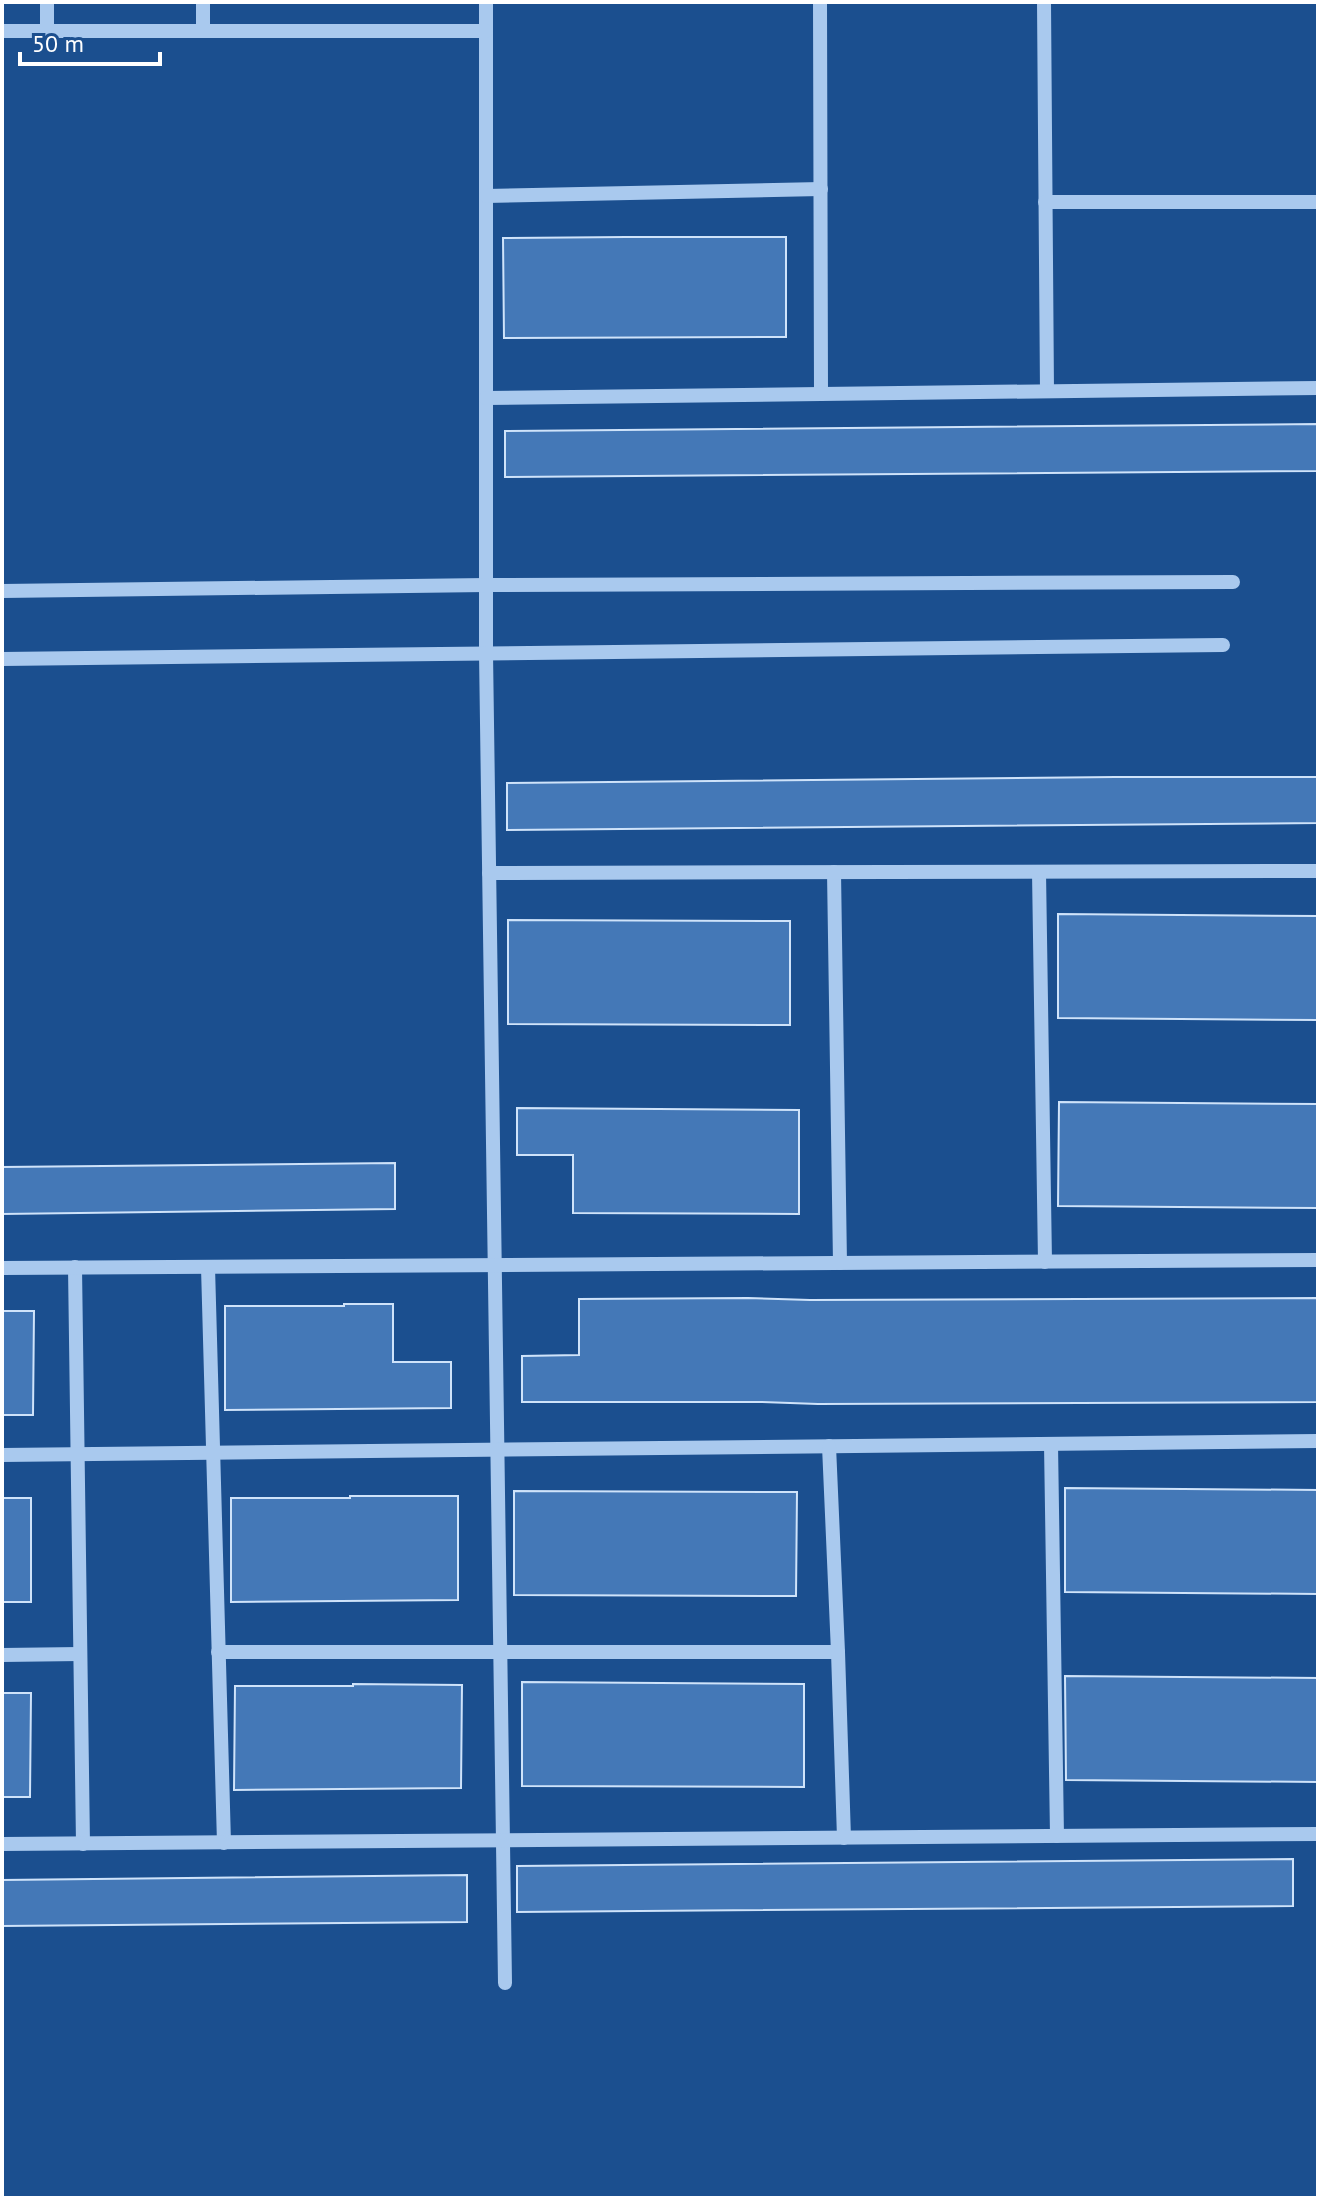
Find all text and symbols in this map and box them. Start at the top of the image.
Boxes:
scale bar [20,16,160,66]
text: 50 m [32,28,84,59]

